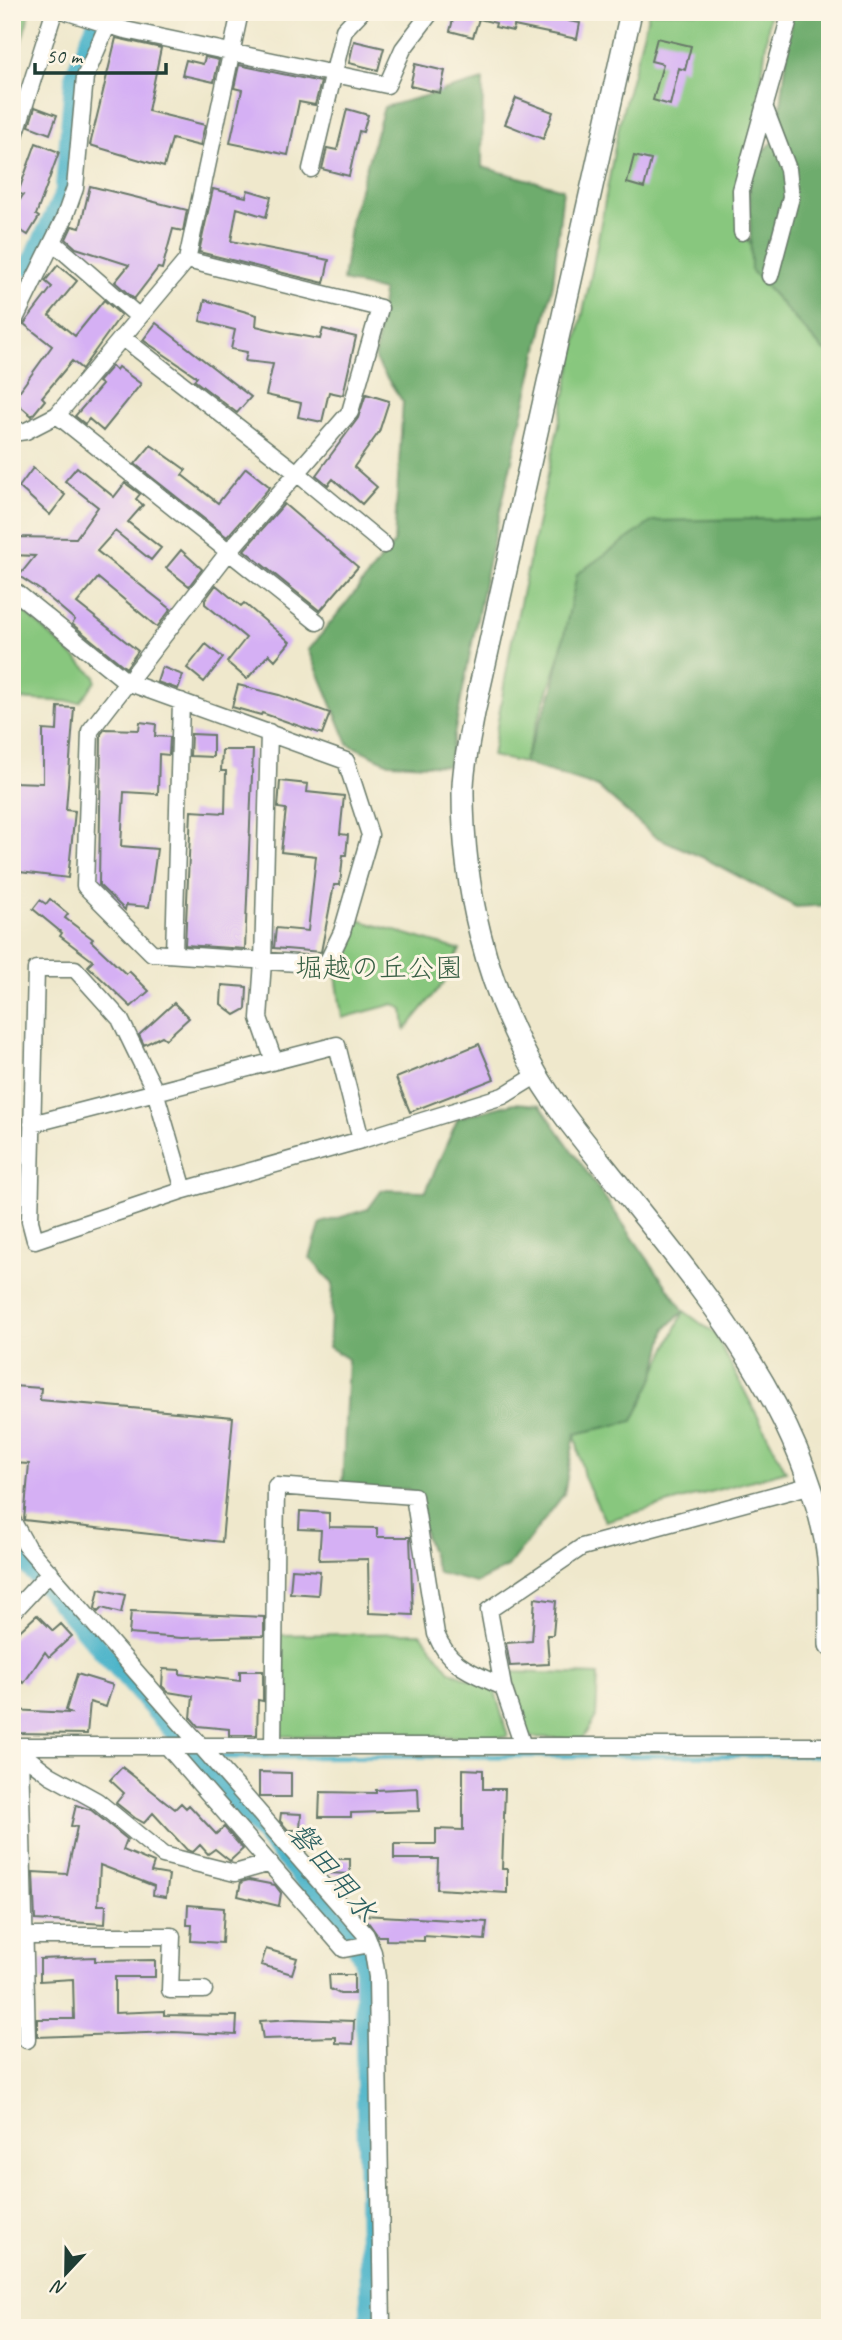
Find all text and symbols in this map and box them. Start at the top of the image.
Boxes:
scale bar [35,32,166,76]
text: 50 m [46,43,84,69]
park label: 堀越の丘公園 [295,950,463,985]
water label: 磐田用水 [280,1814,386,1930]
north arrow [32,2238,102,2308]
text: N [47,2273,70,2301]

